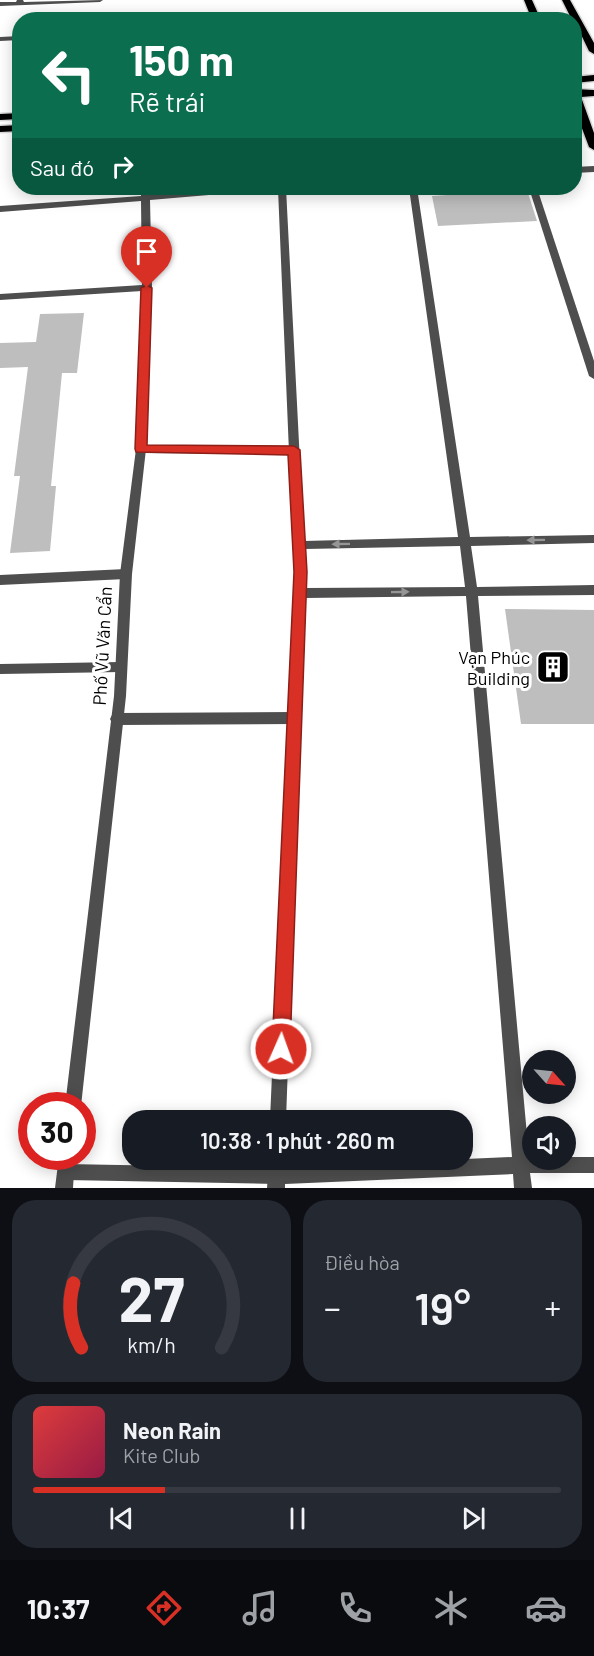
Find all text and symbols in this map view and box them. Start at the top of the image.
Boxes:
text: 150 m [129,34,234,84]
icon: left [30,36,108,114]
text: Rẽ trái [129,85,206,117]
icon: right [106,150,139,183]
text: Sau đó [30,154,94,180]
pin [121,226,172,288]
icon: arrive [130,235,163,268]
one-way arrow [526,535,545,545]
one-way arrow [331,539,350,549]
street label: Phố Vũ Văn Cẩn [88,586,116,706]
one-way arrow [390,587,409,597]
place label: Vạn Phúc Building [458,646,530,689]
building icon: Vạn Phúc Building [535,649,571,685]
position arrow [249,1017,313,1081]
north arrow [522,1050,576,1104]
map controls [522,1050,576,1170]
speed limit sign: 30 [18,1092,96,1170]
button: sound [522,1116,576,1170]
text: 10:38 · 1 phút · 260 m [200,1127,395,1153]
text: Điều hòa [324,1250,400,1274]
text: 27 [119,1260,184,1334]
text: 19° [414,1280,471,1334]
text: − [324,1287,341,1327]
text: + [545,1287,561,1327]
text: km/h [127,1332,176,1357]
text: Neon Rain [123,1417,221,1443]
text: Kite Club [123,1443,200,1467]
icon: previous [105,1502,138,1535]
icon: pause [281,1502,314,1535]
icon: next [457,1502,490,1535]
icon: directions [143,1587,185,1629]
icon: music [239,1587,281,1629]
icon: phone [334,1587,376,1629]
icon: climate [430,1587,472,1629]
icon: car [525,1587,567,1629]
text: 10:37 [27,1592,90,1624]

